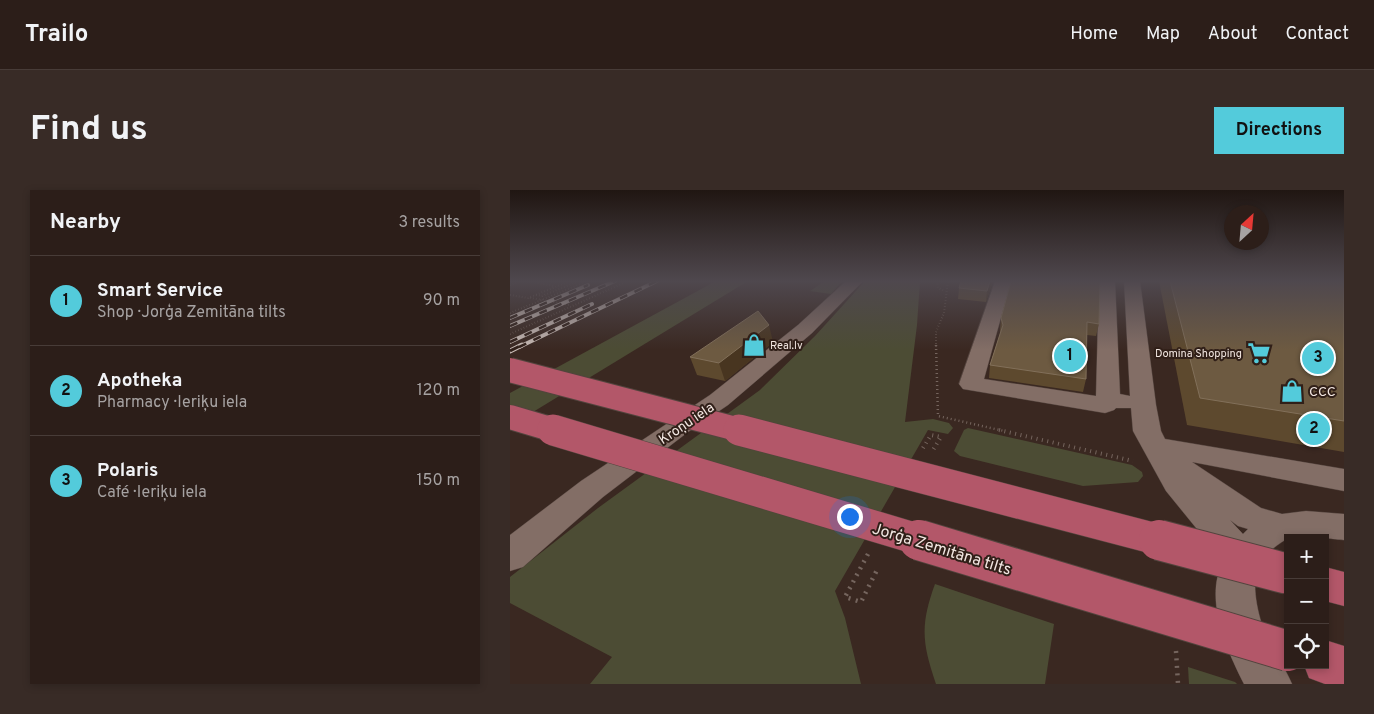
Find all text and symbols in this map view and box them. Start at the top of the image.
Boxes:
text: Trailo [25,20,88,50]
text: Home [1070,23,1118,46]
text: Map [1146,23,1180,46]
text: About [1208,23,1257,46]
text: Contact [1285,23,1349,46]
button: Directions [1214,107,1344,154]
text: Find us [30,108,148,152]
north arrow [1224,205,1269,250]
text: Nearby [50,209,121,236]
text: 3 results [398,213,460,233]
text: Smart Service [97,279,223,303]
text: 1 [63,291,69,311]
text: 90 m [423,291,460,311]
text: Shop · Jorģa Zemitāna tilts [97,303,286,323]
shop icon: Real.lv [741,332,767,358]
pin: 1 [1054,337,1086,375]
place label: Real.lv [770,339,803,353]
pin: 3 [1302,339,1334,377]
supermarket icon: Domina Shopping [1246,340,1272,366]
place label: Domina Shopping [1155,347,1242,361]
text: Apotheka [97,369,182,393]
shop icon: CCC [1279,378,1305,404]
text: 2 [61,381,71,401]
text: 120 m [417,381,460,401]
place label: CCC [1309,384,1336,401]
text: Pharmacy · Ieriķu iela [97,393,247,413]
street label: Kroņu iela [656,400,718,449]
pin: 2 [1298,410,1330,448]
text: Polaris [97,459,158,483]
text: 3 [61,471,71,491]
text: 150 m [417,471,460,491]
text: Café · Ieriķu iela [97,483,207,503]
your location [837,504,863,530]
street label: Jorģa Zemitāna tilts [869,519,1013,581]
map controls [1284,534,1329,669]
button: + [1284,534,1329,579]
button: − [1284,579,1329,624]
button: locate [1284,624,1329,669]

